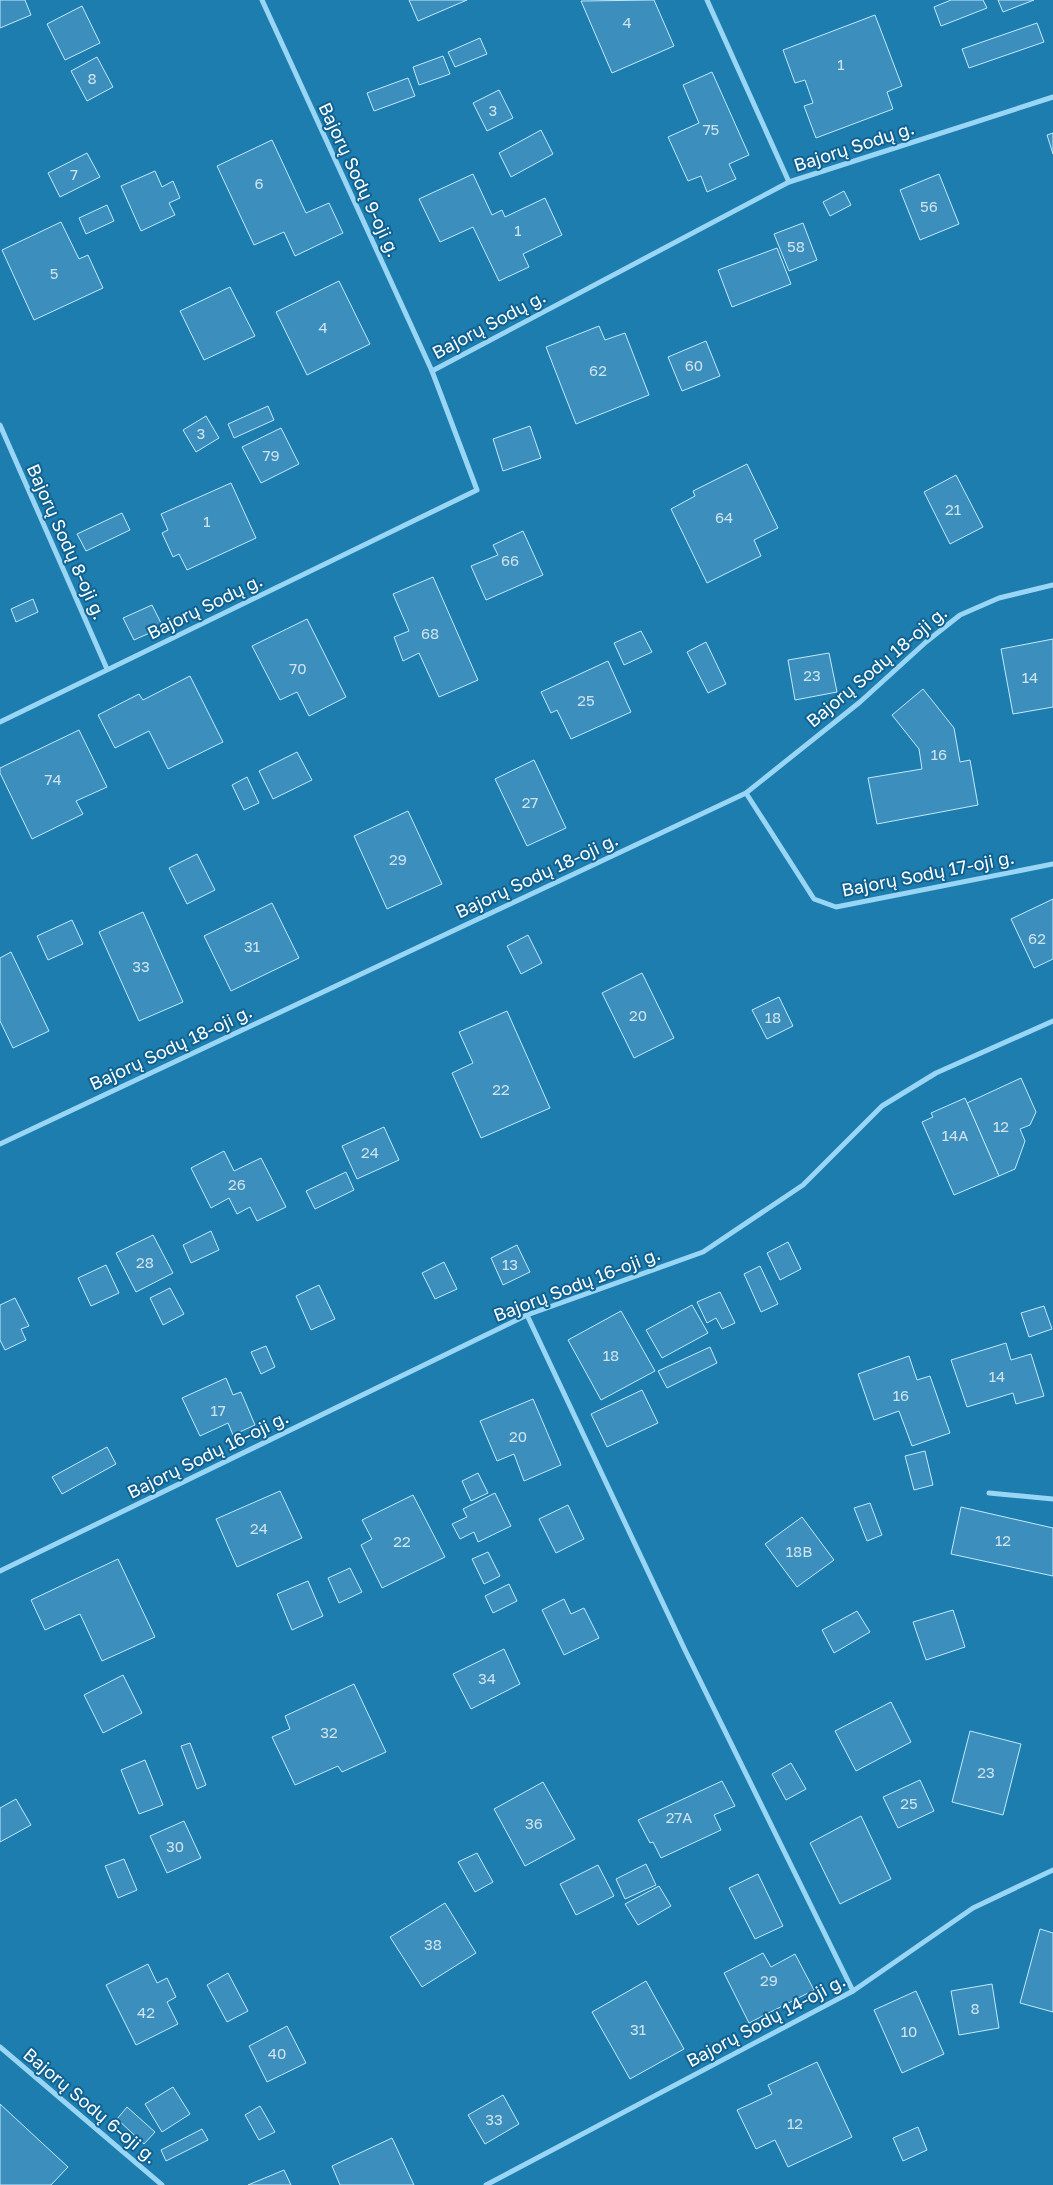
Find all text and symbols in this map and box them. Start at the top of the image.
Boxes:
house number: 4 [622,13,632,31]
house number: 1 [837,55,845,73]
house number: 8 [87,69,97,87]
street label: Bajorų Sodų 9-oji g. [314,99,405,260]
house number: 3 [489,101,497,119]
street label: Bajorų Sodų g. [791,116,917,176]
house number: 75 [703,120,719,138]
house number: 7 [70,165,78,183]
house number: 6 [254,174,264,192]
house number: 56 [920,197,938,215]
house number: 1 [514,221,522,239]
house number: 58 [787,237,805,255]
house number: 5 [50,264,58,282]
street label: Bajorų Sodų g. [428,285,549,363]
house number: 4 [318,318,328,336]
house number: 60 [685,356,703,374]
house number: 62 [589,361,607,379]
house number: 3 [197,424,205,442]
house number: 79 [262,446,280,464]
street label: Bajorų Sodų 8-oji g. [23,460,111,623]
house number: 21 [945,500,961,518]
house number: 64 [715,508,733,526]
house number: 1 [203,512,211,530]
house number: 66 [501,551,519,569]
street label: Bajorų Sodų g. [143,569,266,643]
street label: Bajorų Sodų 18-oji g. [801,601,951,732]
house number: 68 [421,624,439,642]
house number: 70 [289,659,307,677]
house number: 23 [803,666,821,684]
house number: 14 [1022,668,1038,686]
house number: 25 [577,691,595,709]
house number: 16 [931,745,947,763]
house number: 74 [44,770,62,788]
house number: 27 [522,793,538,811]
street label: Bajorų Sodų 18-oji g. [452,828,621,922]
street label: Bajorų Sodų 17-oji g. [840,845,1016,901]
house number: 29 [389,850,407,868]
house number: 62 [1028,929,1046,947]
house number: 31 [244,937,260,955]
house number: 33 [132,957,150,975]
street label: Bajorų Sodų 18-oji g. [86,1000,255,1094]
house number: 20 [629,1006,647,1024]
house number: 18 [765,1008,781,1026]
house number: 22 [492,1080,510,1098]
house number: 12 [993,1117,1009,1135]
house number: 14A [942,1126,968,1144]
house number: 24 [361,1143,379,1161]
house number: 26 [228,1175,246,1193]
street label: Bajorų Sodų 16-oji g. [490,1242,663,1326]
house number: 28 [136,1253,154,1271]
house number: 13 [502,1255,518,1273]
house number: 18 [603,1346,619,1364]
house number: 14 [989,1367,1005,1385]
house number: 16 [893,1386,909,1404]
house number: 17 [210,1401,226,1419]
street label: Bajorų Sodų 16-oji g. [123,1405,292,1503]
house number: 20 [509,1427,527,1445]
house number: 24 [250,1519,268,1537]
house number: 12 [995,1531,1011,1549]
house number: 22 [393,1532,411,1550]
house number: 18B [786,1542,812,1560]
house number: 34 [478,1669,496,1687]
house number: 32 [320,1723,338,1741]
house number: 23 [977,1763,995,1781]
house number: 25 [900,1794,918,1812]
house number: 27A [666,1808,692,1826]
house number: 36 [525,1814,543,1832]
house number: 30 [166,1837,184,1855]
house number: 38 [424,1935,442,1953]
street label: Bajorų Sodų 14-oji g. [682,1969,849,2071]
house number: 29 [760,1971,778,1989]
house number: 8 [970,1999,980,2017]
house number: 42 [137,2003,155,2021]
house number: 31 [630,2020,646,2038]
house number: 10 [901,2022,917,2040]
street label: Bajorų Sodų 6-oji g. [19,2043,162,2168]
house number: 40 [268,2044,286,2062]
house number: 33 [485,2110,503,2128]
house number: 12 [787,2114,803,2132]

